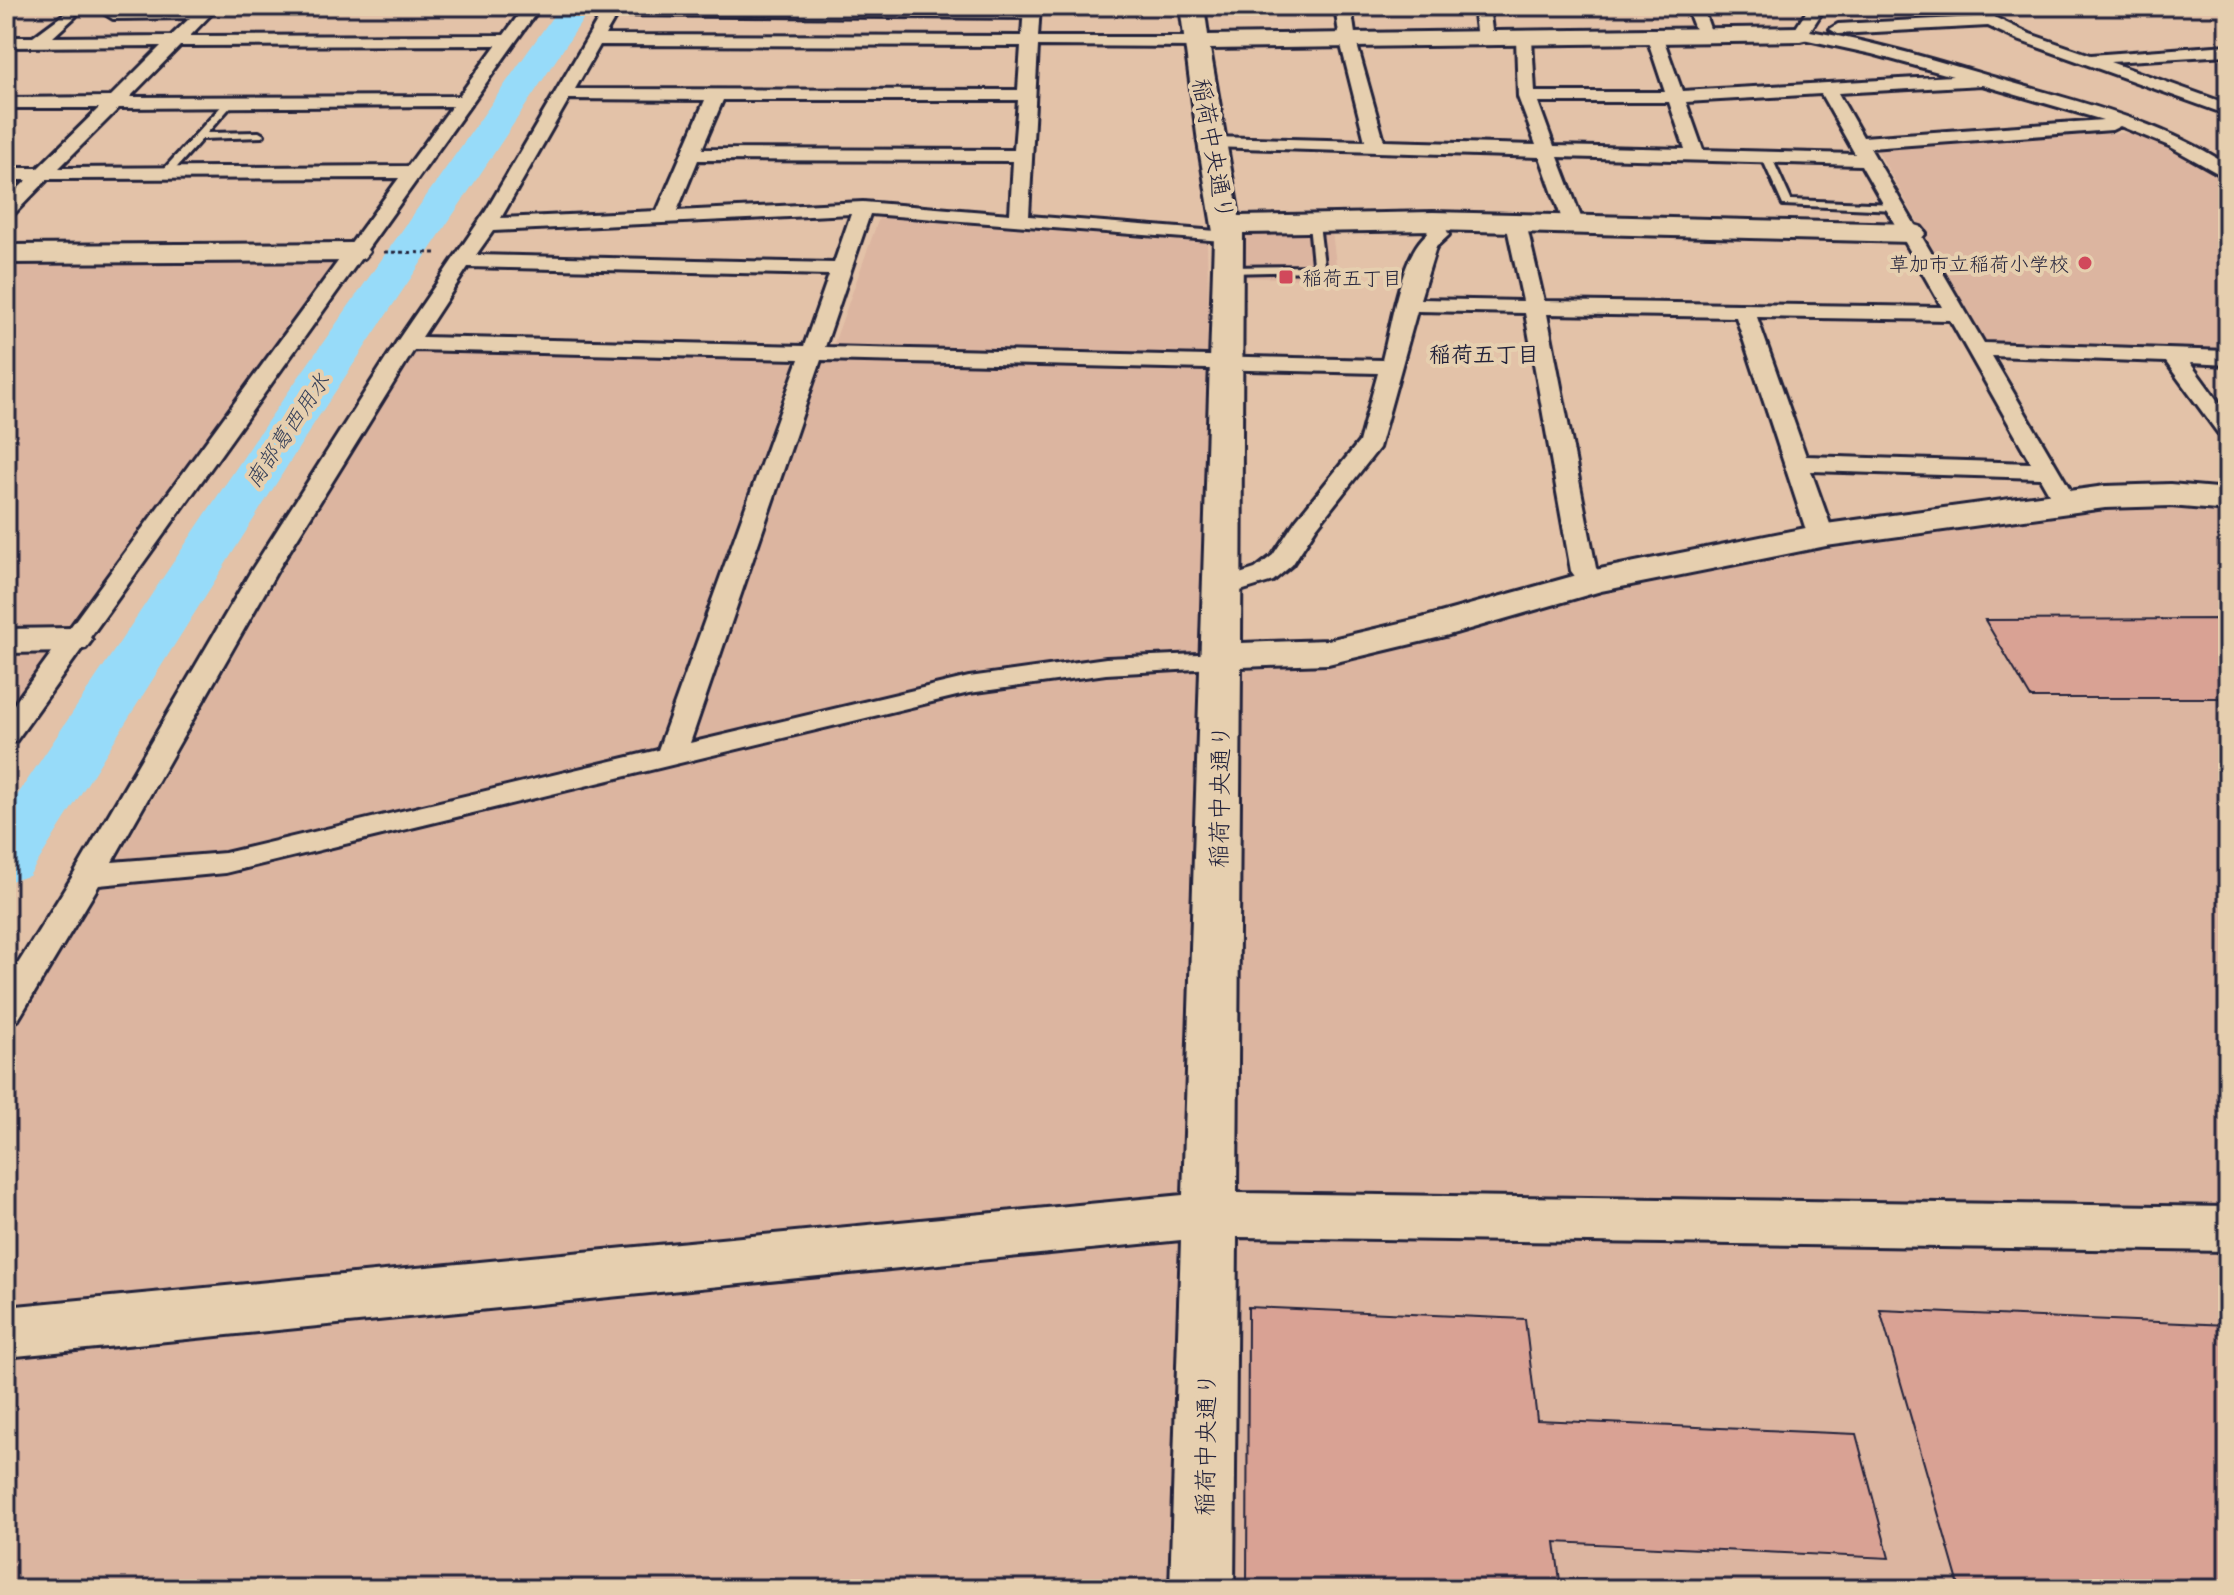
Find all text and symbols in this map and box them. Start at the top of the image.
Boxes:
street label: 稲荷中央通り [1186,75,1242,223]
place label: 草加市立稲荷小学校 [1889,250,2069,277]
marker: 草加市立稲荷小学校 [2076,254,2094,272]
place label: 稲荷五丁目 [1302,264,1402,291]
marker: 稲荷五丁目 [1277,268,1295,286]
district label: 稲荷五丁目 [1429,339,1539,369]
water label: 南部葛西用水 [238,367,336,493]
street label: 稲荷中央通り [1202,724,1236,868]
street label: 稲荷中央通り [1188,1372,1222,1516]

